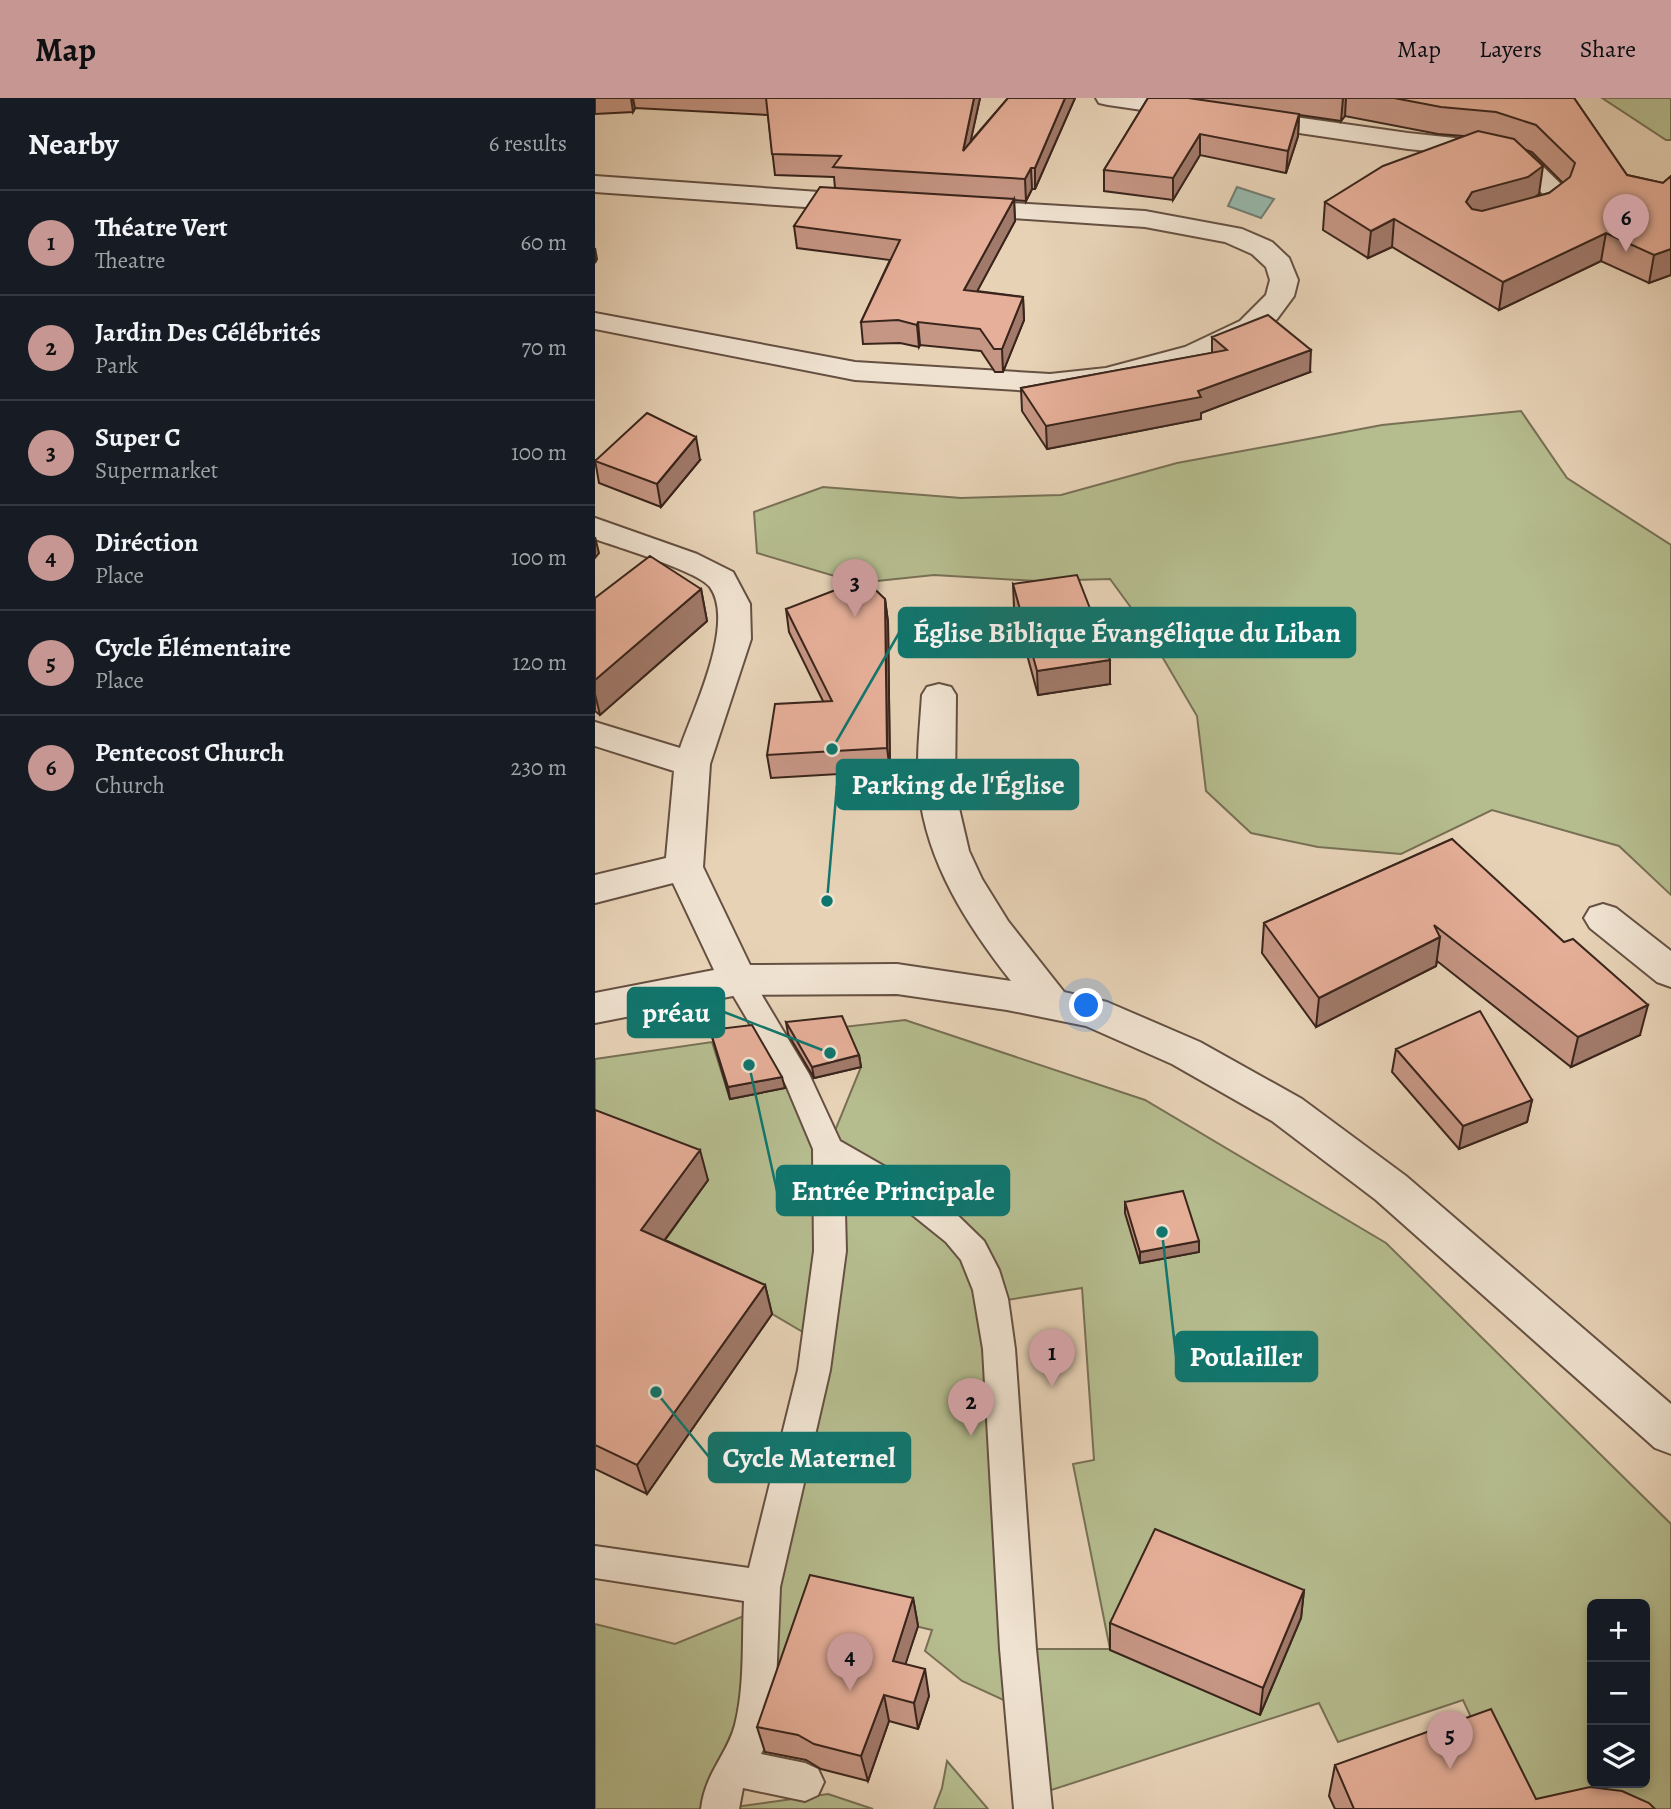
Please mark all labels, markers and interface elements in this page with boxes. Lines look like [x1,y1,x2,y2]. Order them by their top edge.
text: Map [35,27,96,72]
text: Map [1397,33,1441,65]
text: Layers [1479,33,1542,65]
text: Share [1580,33,1636,65]
text: Nearby [28,124,119,164]
text: 6 results [489,128,567,159]
pin: 6 [1603,194,1649,252]
text: Théatre Vert [95,210,228,245]
text: 1 [47,227,55,258]
text: 60 m [520,227,567,258]
text: Theatre [95,245,165,276]
text: Jardin Des Célébrités [95,315,321,350]
text: 2 [45,332,57,363]
text: 70 m [521,332,567,363]
text: Park [95,350,138,381]
text: Super C [95,420,180,455]
text: 3 [46,437,56,468]
text: 100 m [511,437,567,468]
text: Supermarket [95,455,218,486]
text: Diréction [95,525,198,560]
text: 4 [46,542,56,573]
text: 100 m [511,542,567,573]
pin: 3 [832,559,878,617]
text: Place [95,560,144,591]
callout: Église Biblique Évangélique du Liban [899,608,1355,657]
text: Église Biblique Évangélique du Liban [913,614,1341,652]
text: Cycle Élémentaire [95,630,291,665]
text: 5 [46,647,56,678]
text: 120 m [512,647,567,678]
text: Place [95,665,144,696]
text: Pentecost Church [95,735,284,770]
text: 6 [46,752,56,783]
text: 230 m [511,752,567,783]
callout: Parking de l'Église [837,760,1078,809]
text: Parking de l'Église [851,766,1065,804]
text: Church [95,770,165,801]
callout: préau [628,988,724,1037]
your location [1069,988,1103,1022]
text: préau [642,994,711,1032]
callout: Entrée Principale [777,1166,1009,1215]
text: Entrée Principale [791,1172,995,1210]
pin: 1 [1029,1329,1075,1387]
callout: Poulailler [1176,1332,1317,1381]
text: Poulailler [1189,1338,1303,1376]
pin: 2 [948,1378,994,1436]
callout: Cycle Maternel [709,1433,910,1482]
text: Cycle Maternel [722,1439,896,1477]
map controls [1587,1599,1650,1788]
button: + [1587,1599,1650,1662]
pin: 4 [827,1633,873,1691]
button: − [1587,1662,1650,1725]
pin: 5 [1427,1711,1473,1769]
button: layers [1587,1725,1650,1788]

